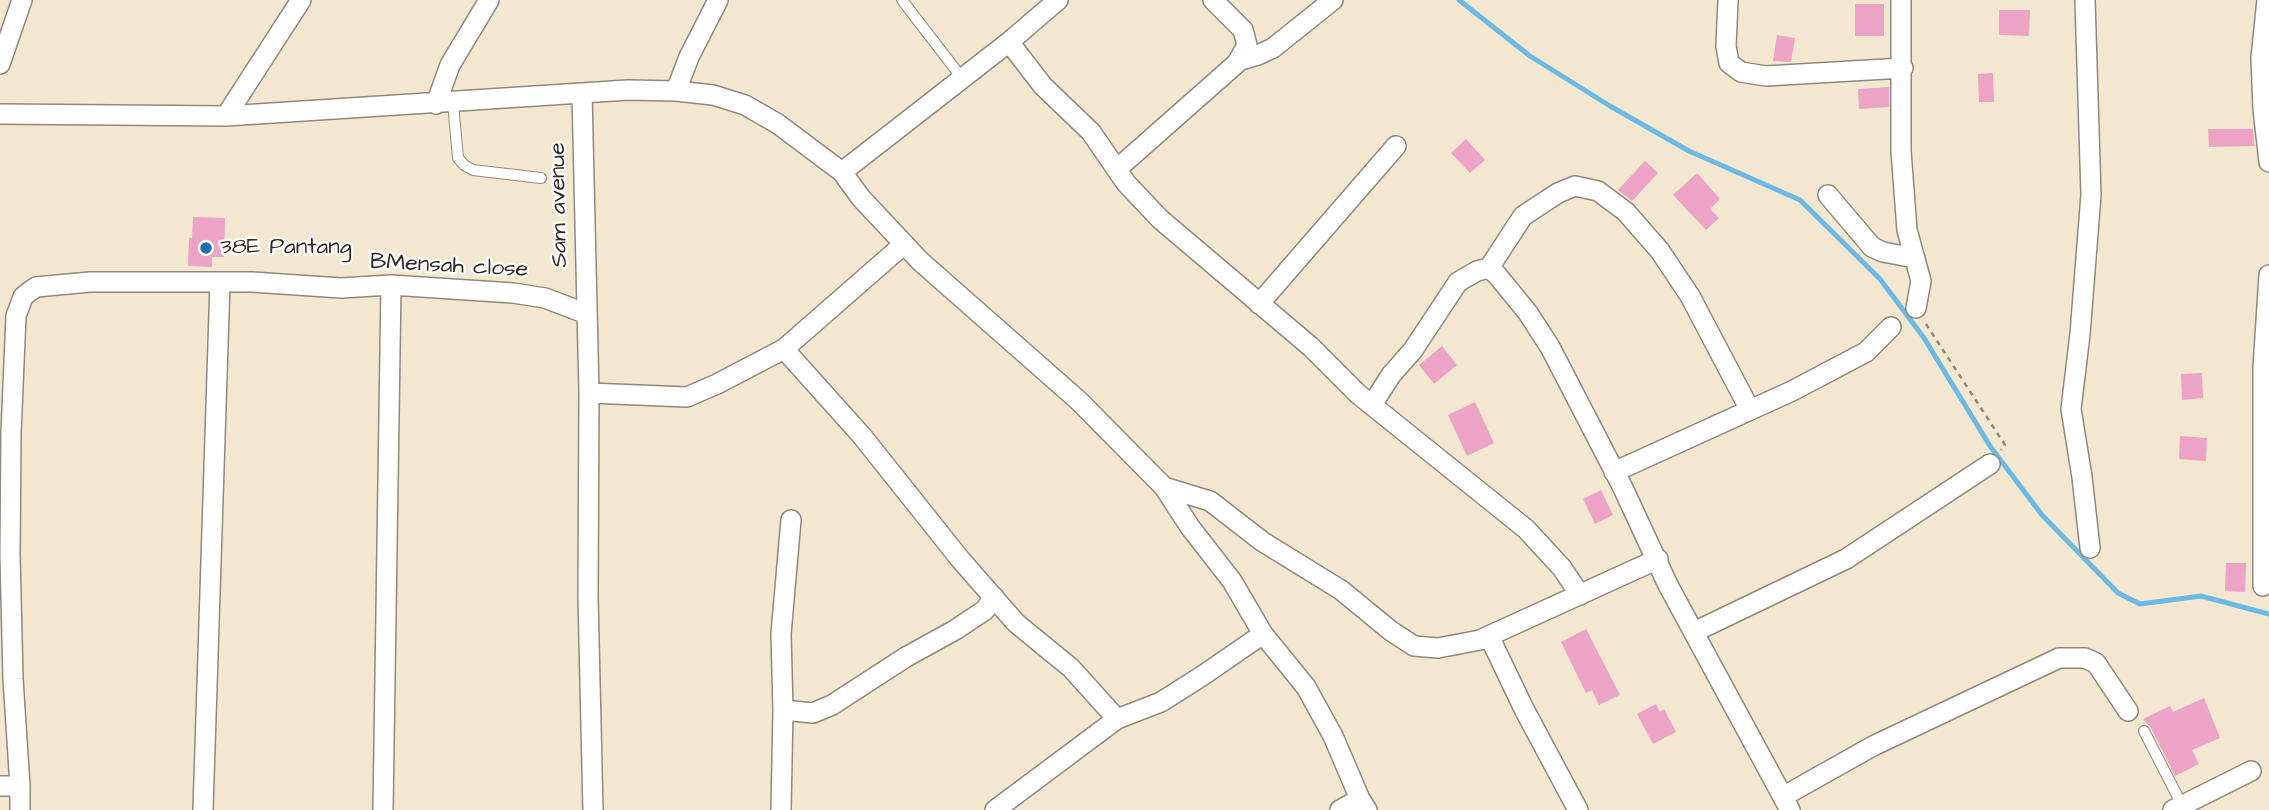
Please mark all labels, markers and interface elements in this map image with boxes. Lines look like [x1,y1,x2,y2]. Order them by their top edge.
street label: Sam avenue [545,142,575,268]
place label: 38E Pantang [220,234,352,262]
marker: 38E Pantang [198,240,214,256]
street label: BMensah close [369,249,529,285]

